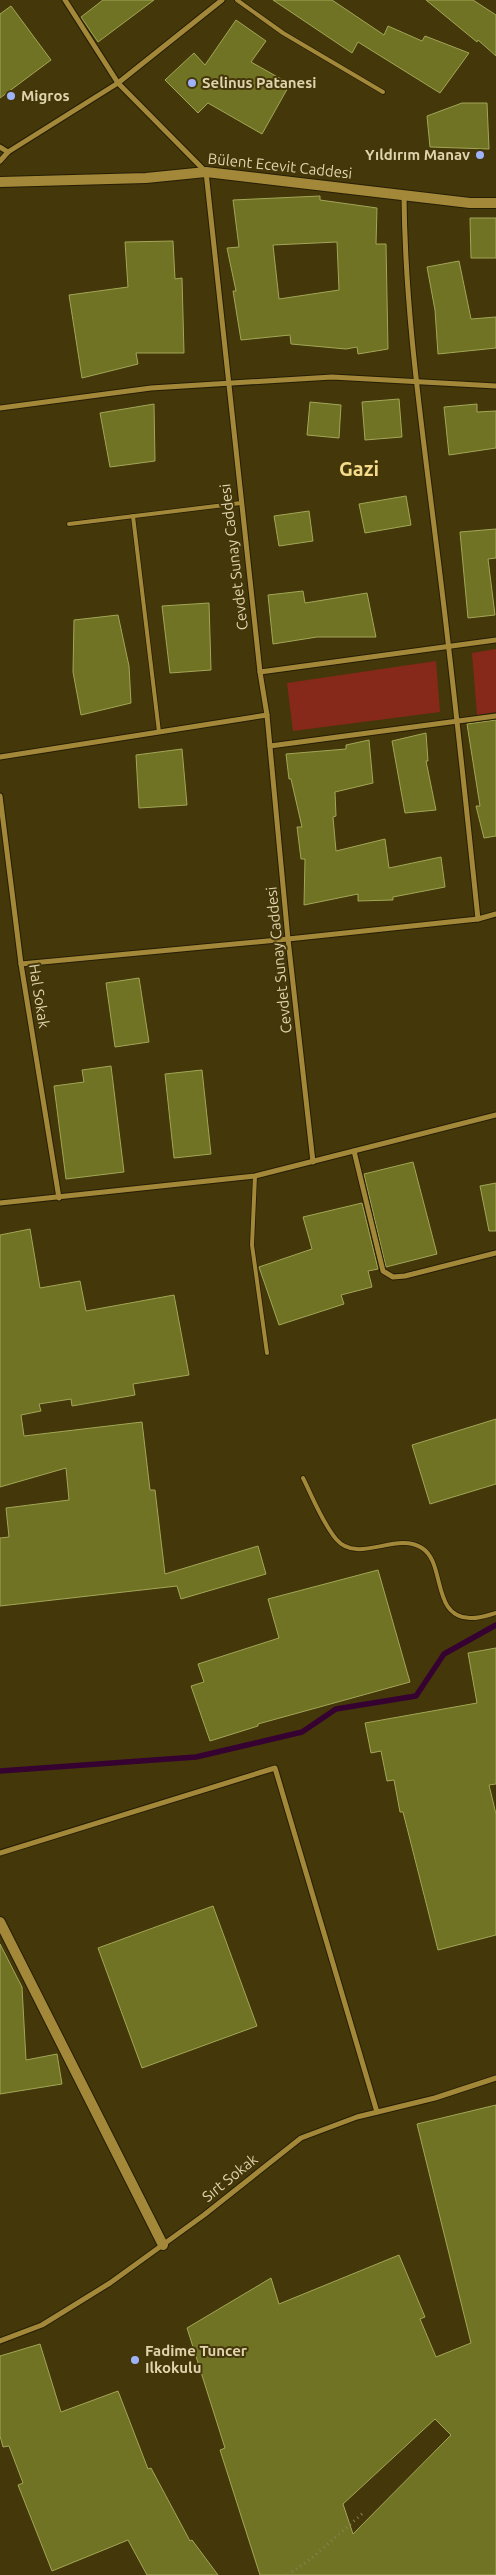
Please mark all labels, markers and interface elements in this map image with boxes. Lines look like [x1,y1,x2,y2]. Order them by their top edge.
place label: Selinus Patanesi [202,74,317,91]
marker: Selinus Patanesi [186,77,198,89]
place label: Migros [21,87,70,104]
marker: Migros [5,90,17,102]
place label: Yıldırım Manav [365,146,470,163]
street label: Bülent Ecevit Caddesi [207,149,353,182]
marker: Yıldırım Manav [474,149,486,161]
district label: Gazi [339,457,379,480]
street label: Cevdet Sunay Caddesi [216,483,251,631]
street label: Cevdet Sunay Caddesi [262,886,295,1034]
street label: Hal Sokak [26,962,53,1030]
street label: Sırt Sokak [199,2150,261,2205]
place label: Fadime Tuncer Ilkokulu [145,2342,248,2376]
marker: Fadime Tuncer Ilkokulu [129,2354,141,2366]

